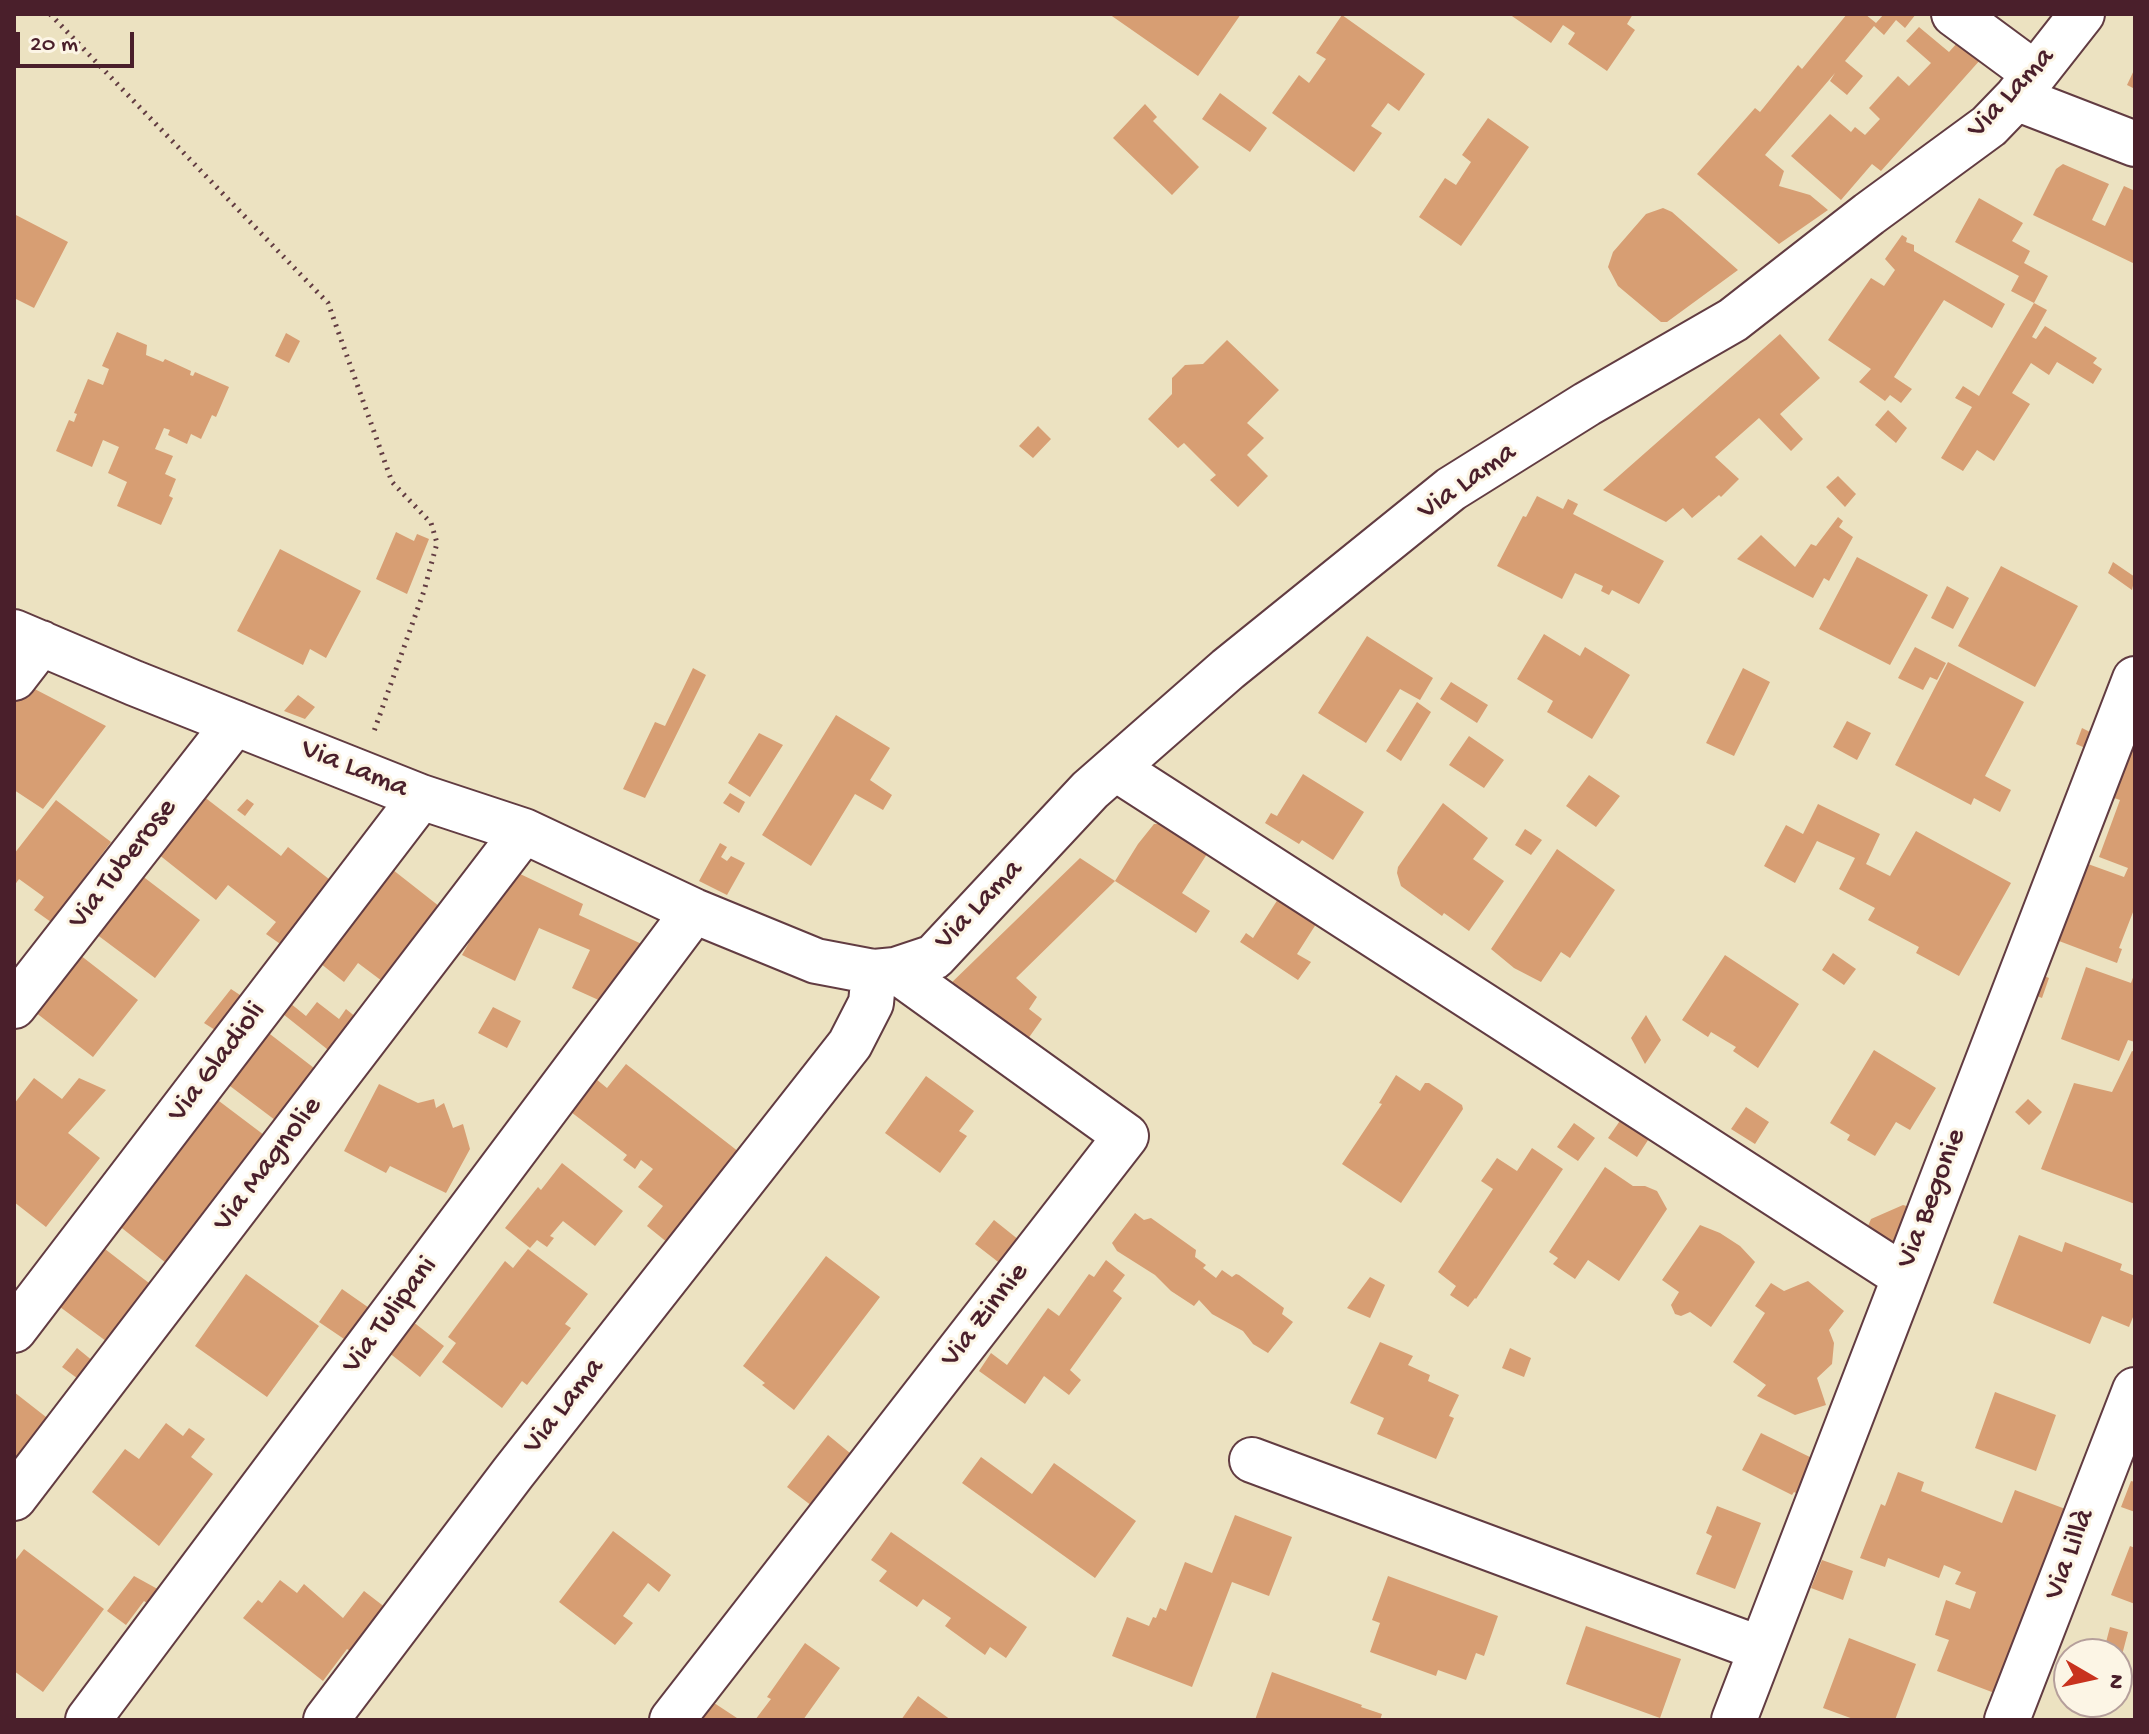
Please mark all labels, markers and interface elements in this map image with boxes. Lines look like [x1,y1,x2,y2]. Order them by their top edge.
scale bar [20,16,138,66]
text: 20 m [30,31,78,60]
street label: Via Lama [1960,41,2064,147]
street label: Via Lama [1412,436,1524,530]
street label: Via Lama [295,732,413,808]
street label: Via Tuberose [62,792,186,938]
street label: Via Lama [928,853,1032,959]
street label: Via Gladioli [161,996,275,1130]
street label: Via Magnolie [207,1090,331,1240]
street label: Via Begonie [1890,1124,1976,1274]
street label: Via Tulipani [335,1250,447,1382]
street label: Via Zinnie [934,1256,1038,1376]
street label: Via Lama [516,1352,614,1462]
street label: Via Lillà [2037,1505,2105,1605]
north arrow [2053,1638,2133,1718]
text: N [2101,1672,2129,1691]

